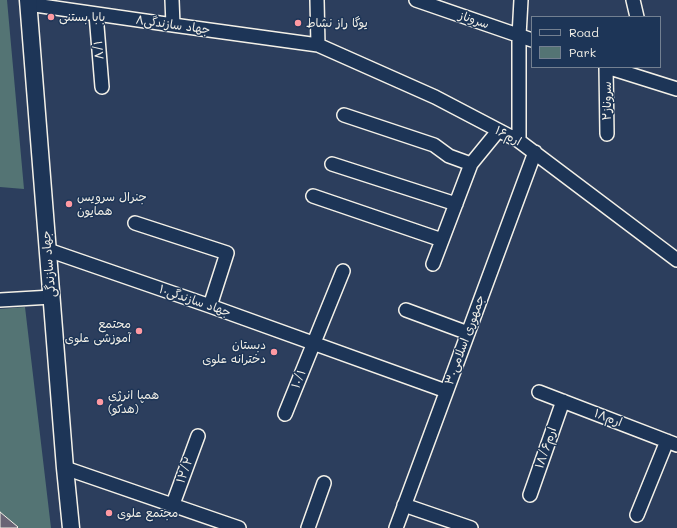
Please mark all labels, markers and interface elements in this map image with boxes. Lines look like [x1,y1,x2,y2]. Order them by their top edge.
street label: سروناز [457,8,491,32]
place label: بابا بستنی [59,10,105,24]
marker: بابا بستنی [46,12,56,22]
street label: جهاد سازندگی۸ [135,13,211,37]
place label: یوگا راز نشاط [306,16,368,30]
legend [531,16,661,68]
marker: یوگا راز نشاط [293,18,303,28]
text: Road [569,24,599,40]
street label: ۸/۱ [91,40,107,60]
text: Park [569,44,596,60]
street label: سروناز۲ [600,81,614,121]
street label: ارم۱۶ [492,123,524,149]
place label: جنرال سرویس همایون [77,190,147,218]
marker: جنرال سرویس همایون [64,199,74,209]
street label: جهاد سازندگی [39,230,59,298]
street label: جهاد سازندگی۱۰ [157,282,233,320]
street label: جمهوری اسلامی۳۰ [442,293,488,387]
place label: محتمع آموزشی علوی [65,317,131,345]
marker: محتمع آموزشی علوی [134,326,144,336]
place label: دبستان دخترانه علوی [202,338,266,366]
marker: دبستان دخترانه علوی [269,347,279,357]
street label: ۱۰/۱ [289,368,309,390]
place label: همپا انرژی (هدکو) [108,388,159,416]
marker: همپا انرژی (هدکو) [95,397,105,407]
street label: ارم۱۸ [592,406,624,430]
street label: ۱۸/۶ارم [532,426,560,470]
street label: ۱۲/۲ [174,455,196,485]
place label: مجتمع علوی [117,506,178,520]
marker: مجتمع علوی [104,508,114,518]

